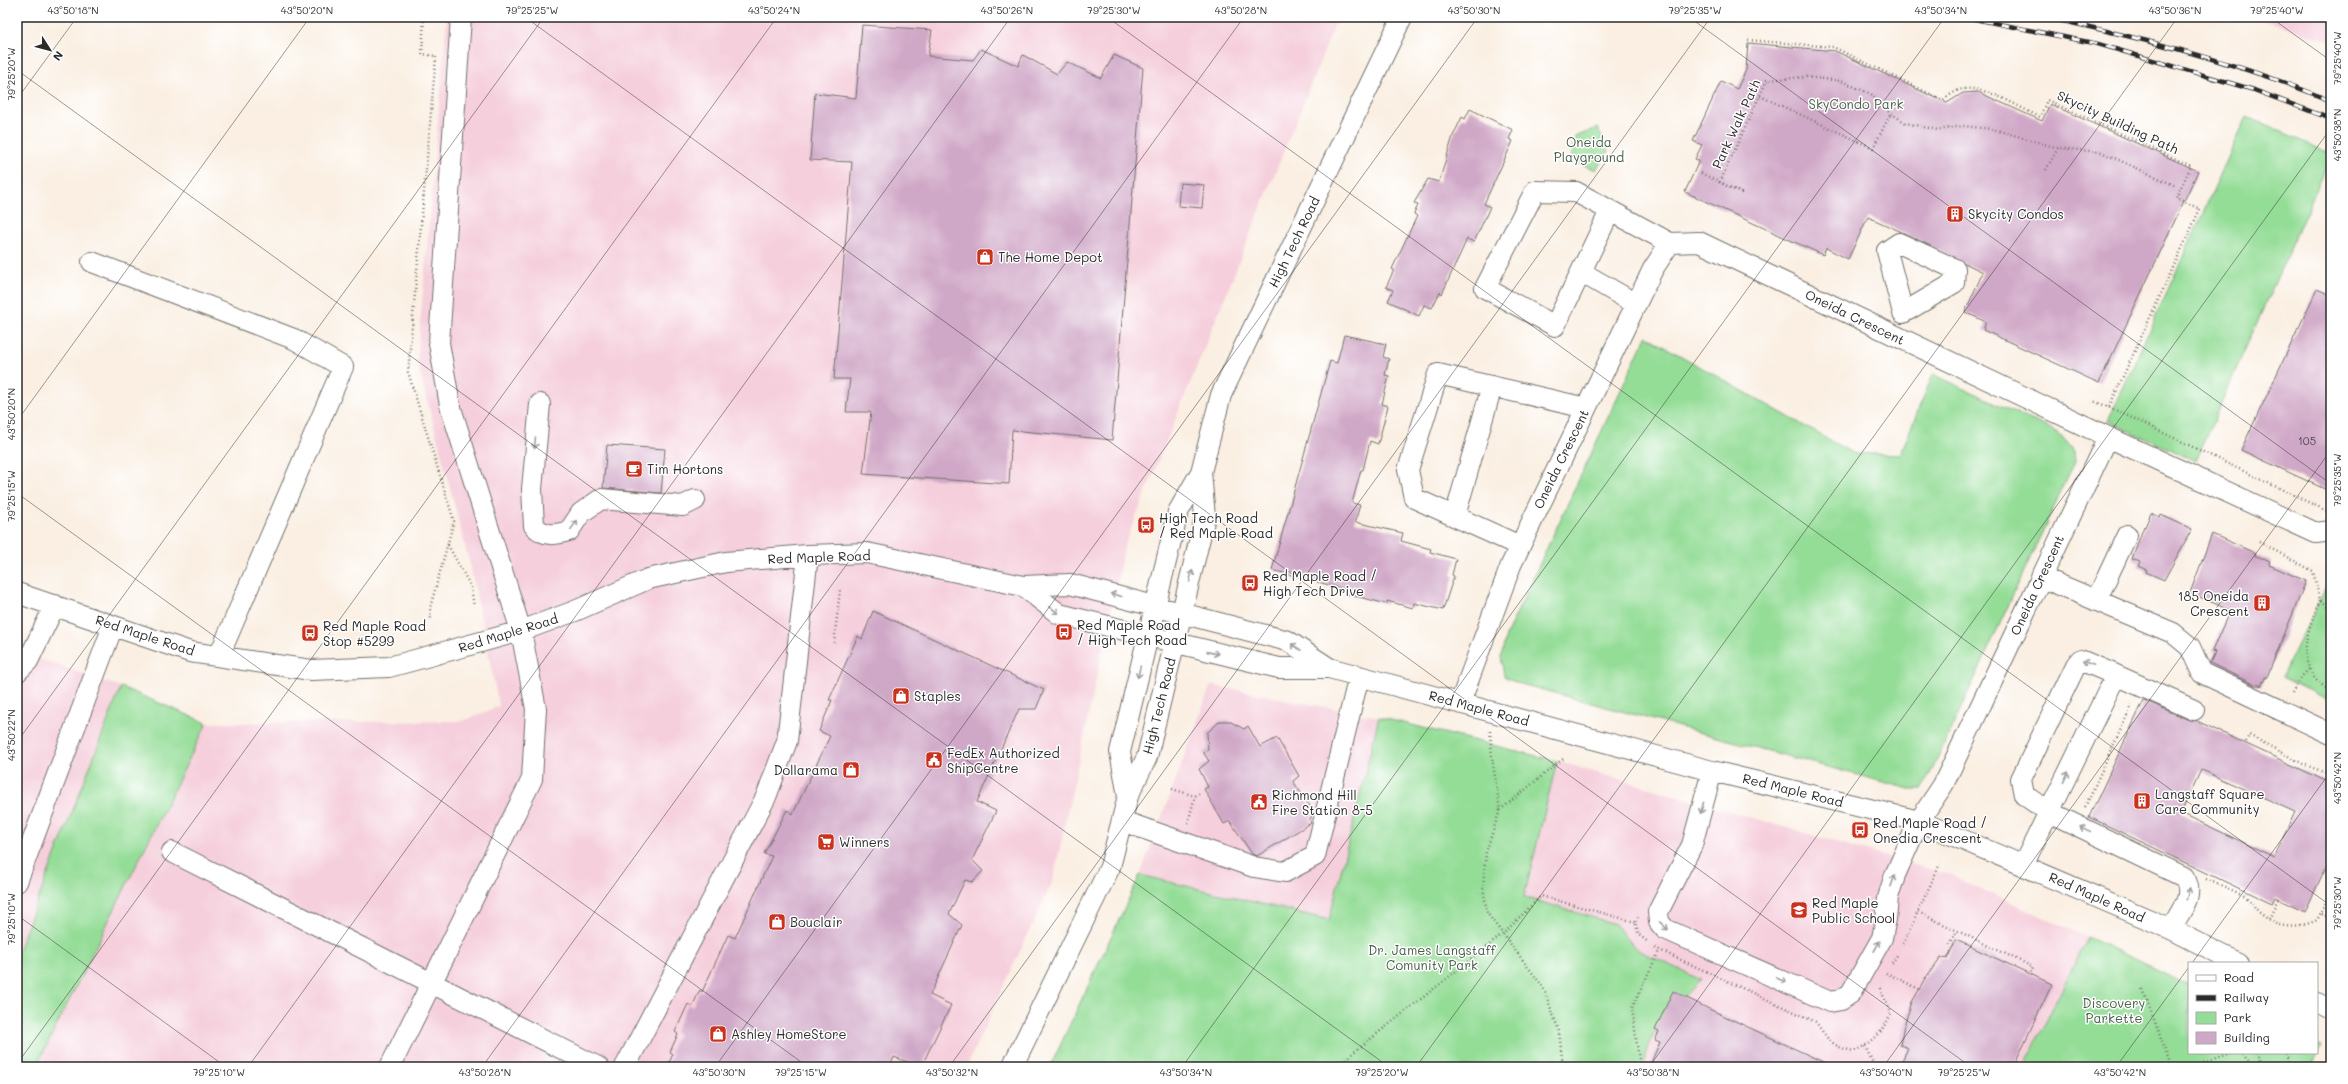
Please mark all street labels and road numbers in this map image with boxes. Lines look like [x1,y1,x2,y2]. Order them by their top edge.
street label: Park Walk Path [1707,76,1764,171]
street label: Skycity Building Path [2055,86,2182,157]
street label: High Tech Road [1264,194,1323,290]
street label: Oneida Crescent [1803,285,1908,348]
street label: Oneida Crescent [1529,406,1592,511]
street label: Oneida Crescent [2006,532,2067,638]
street label: Red Maple Road [767,546,871,567]
street label: Red Maple Road [456,609,560,656]
street label: Red Maple Road [93,611,197,659]
street label: High Tech Road [1138,656,1179,756]
street label: Red Maple Road [1427,686,1531,729]
street label: Red Maple Road [1741,769,1845,810]
street label: Red Maple Road [2047,868,2148,925]

